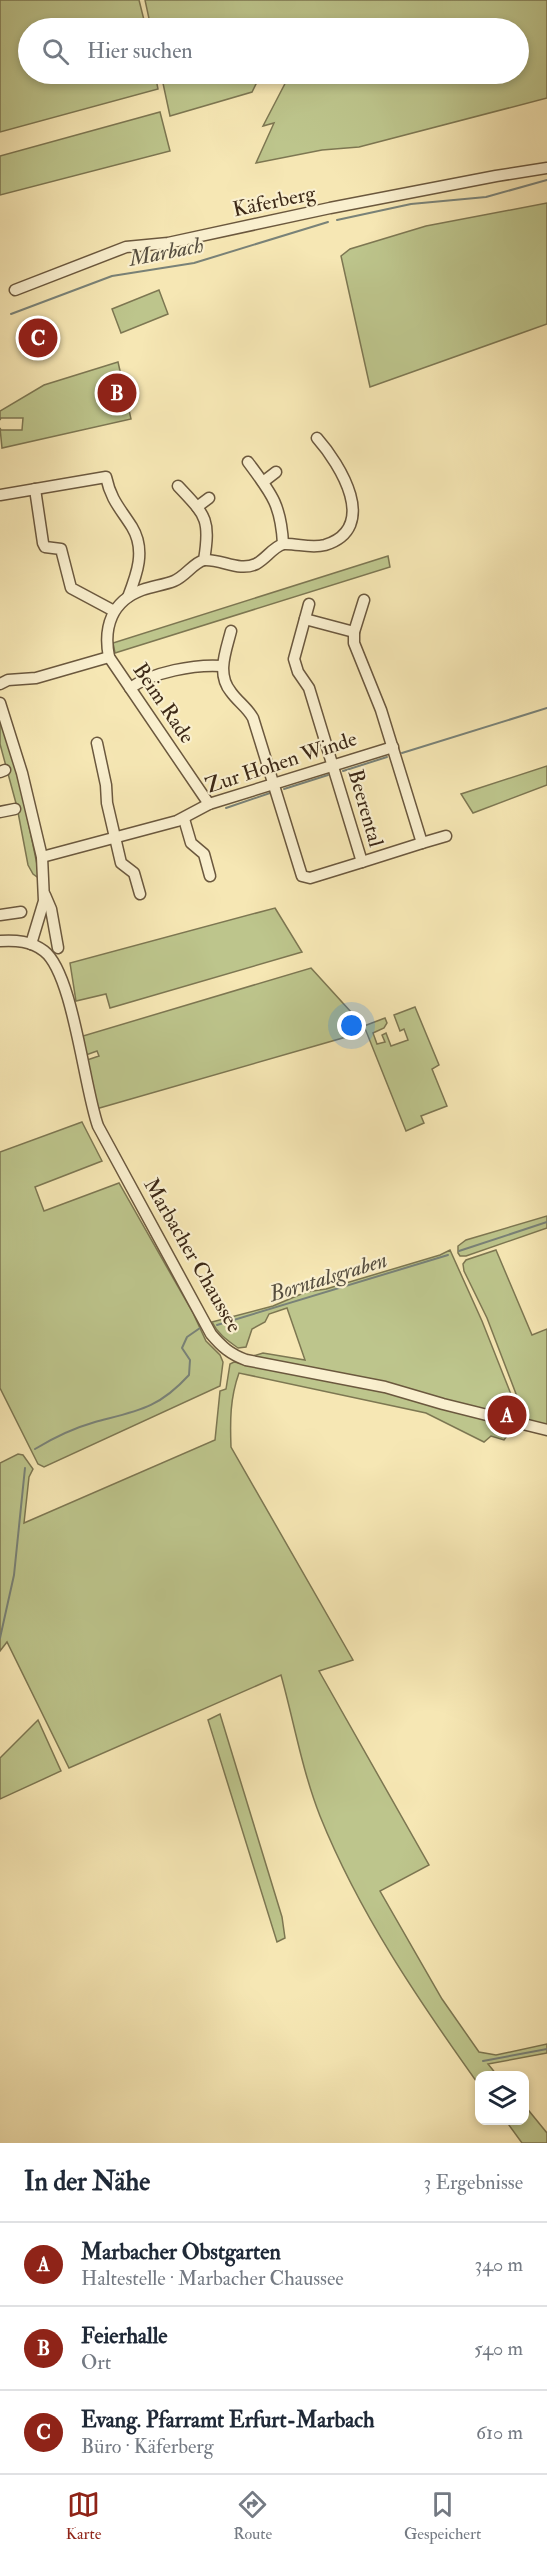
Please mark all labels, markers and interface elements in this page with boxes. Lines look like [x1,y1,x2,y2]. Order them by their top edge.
search box [18,18,529,84]
icon: search [39,35,72,68]
text: Hier suchen [87,37,193,65]
street label: Käferberg [230,179,319,223]
water label: Marbach [125,231,206,273]
pin: C [18,316,57,360]
pin: B [98,370,136,416]
street label: Beim Rade [127,658,201,749]
street label: Zur Hohen Winde [202,725,361,800]
street label: Beerental [342,766,390,851]
your location [337,1011,366,1040]
street label: Marbacher Chaussee [137,1173,248,1338]
water label: Borntalsgraben [265,1246,391,1308]
pin: A [488,1392,526,1438]
map controls [475,2071,529,2125]
button: layers [475,2071,529,2125]
text: In der Nähe [24,2166,150,2198]
text: 3 Ergebnisse [424,2170,523,2195]
text: Marbacher Obstgarten [81,2238,281,2266]
text: A [37,2252,50,2277]
text: 340 m [475,2252,523,2277]
text: Haltestelle · Marbacher Chaussee [81,2266,344,2291]
text: Feierhalle [81,2322,168,2350]
text: B [37,2336,50,2361]
text: 540 m [474,2336,523,2361]
text: Ort [81,2350,111,2375]
text: Evang. Pfarramt Erfurt-Marbach [81,2406,375,2434]
text: C [36,2420,51,2445]
text: 610 m [476,2420,523,2445]
text: Büro · Käferberg [81,2434,214,2459]
tab: Karte [66,2488,101,2544]
tab: Route [233,2488,272,2544]
tab: Gespeichert [404,2488,481,2544]

